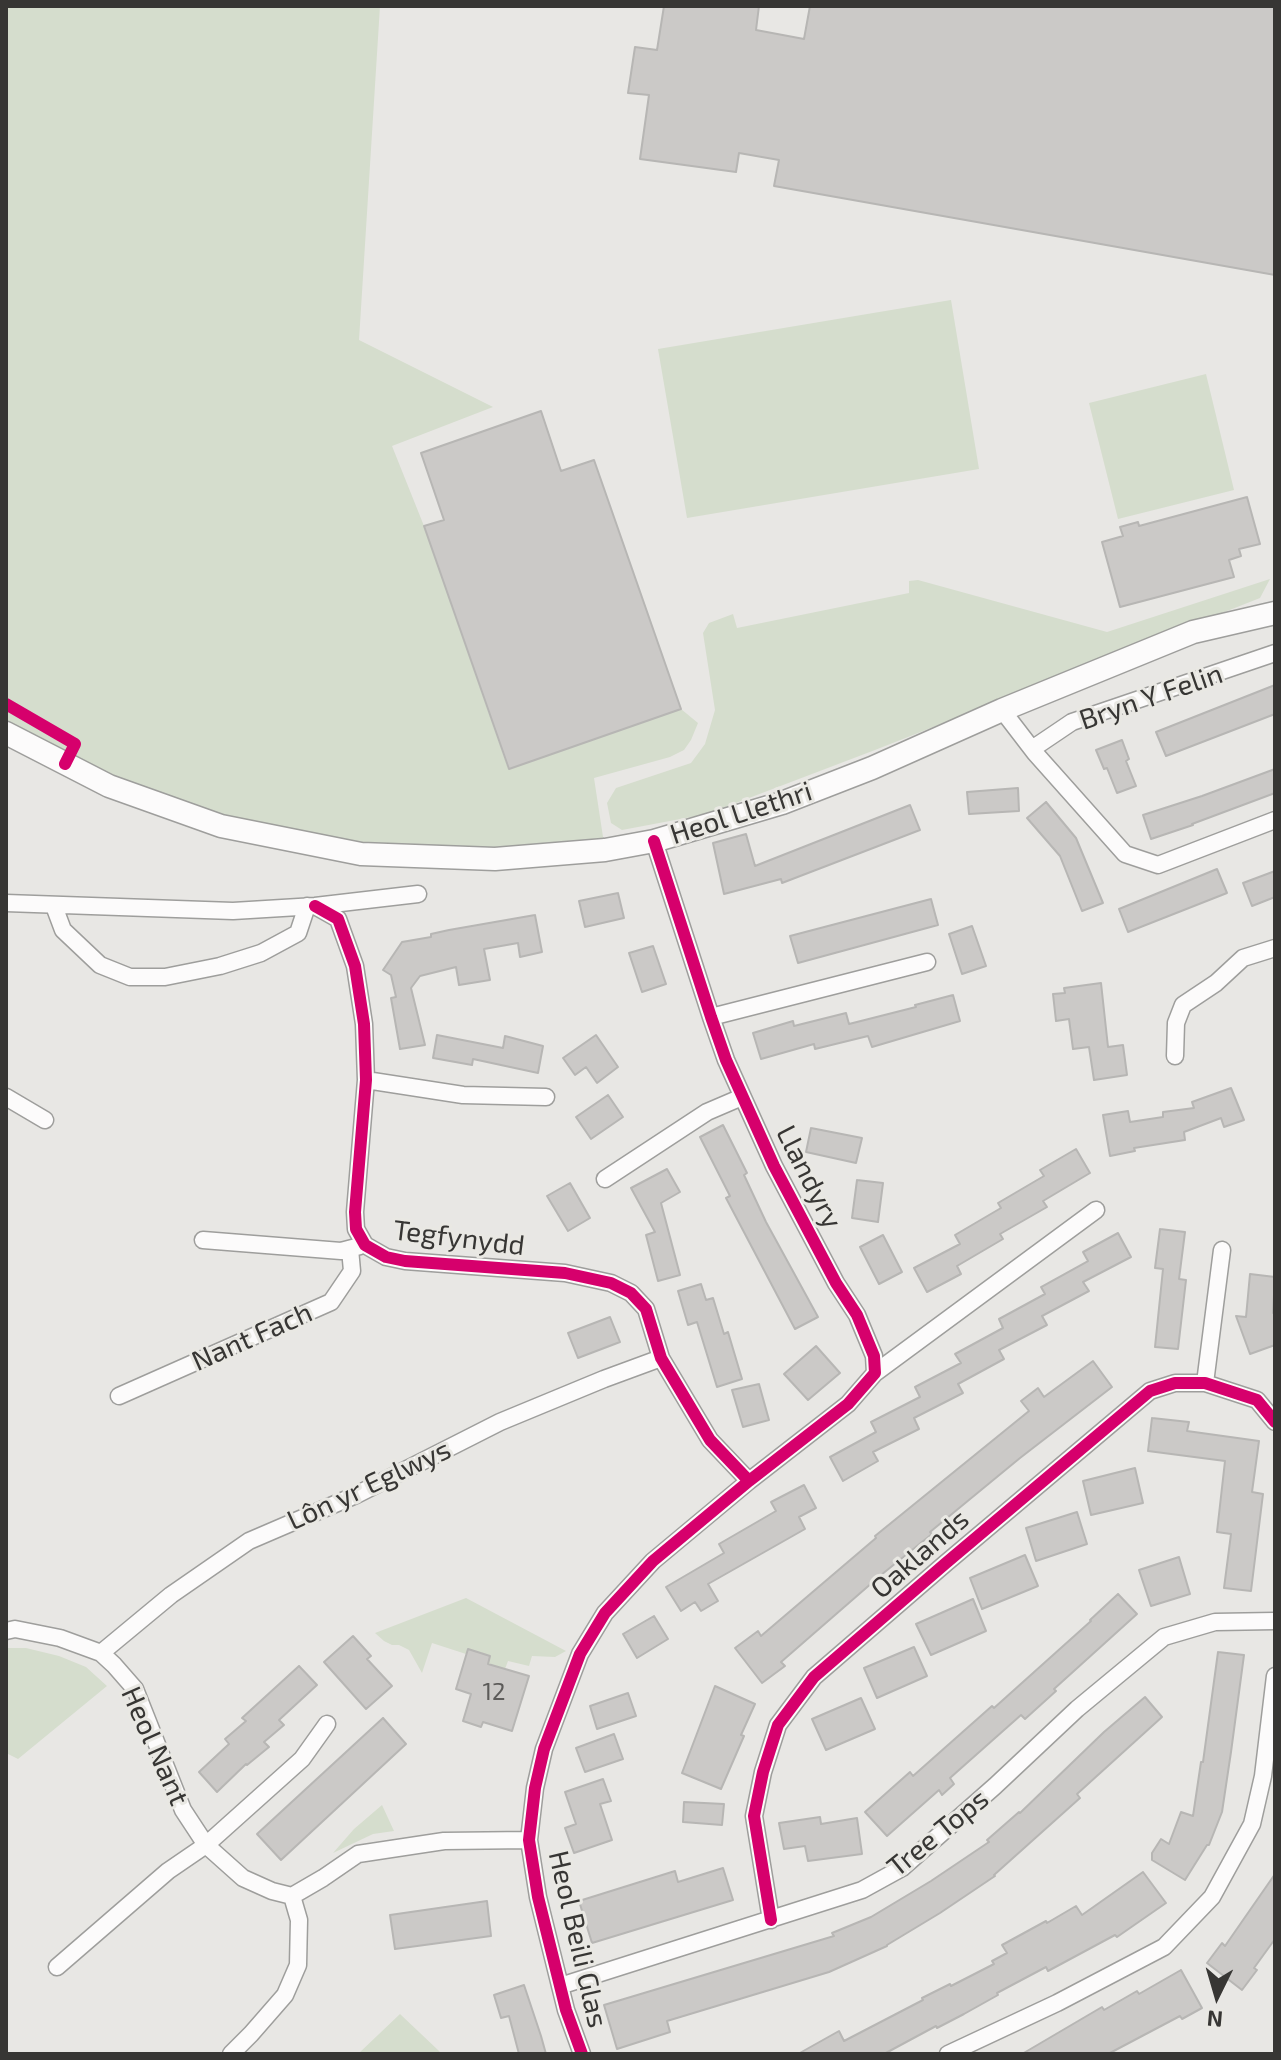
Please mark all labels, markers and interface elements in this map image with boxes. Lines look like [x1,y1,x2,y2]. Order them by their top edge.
street label: Bryn Y Felin [1075,657,1227,737]
street label: Heol Llethri [666,774,816,852]
street label: Llandyry [769,1120,849,1234]
street label: Tegfynydd [391,1213,527,1263]
street label: Nant Fach [187,1296,317,1378]
street label: Lôn yr Eglwys [282,1433,456,1537]
street label: Oaklands [864,1502,976,1606]
house number: 12 [482,1678,506,1706]
street label: Heol Nant [114,1681,196,1811]
street label: Tree Tops [881,1782,995,1884]
street label: Heol Beili Glas [541,1847,615,2031]
north arrow [1177,1956,1257,2036]
text: N [1206,2006,1224,2034]

